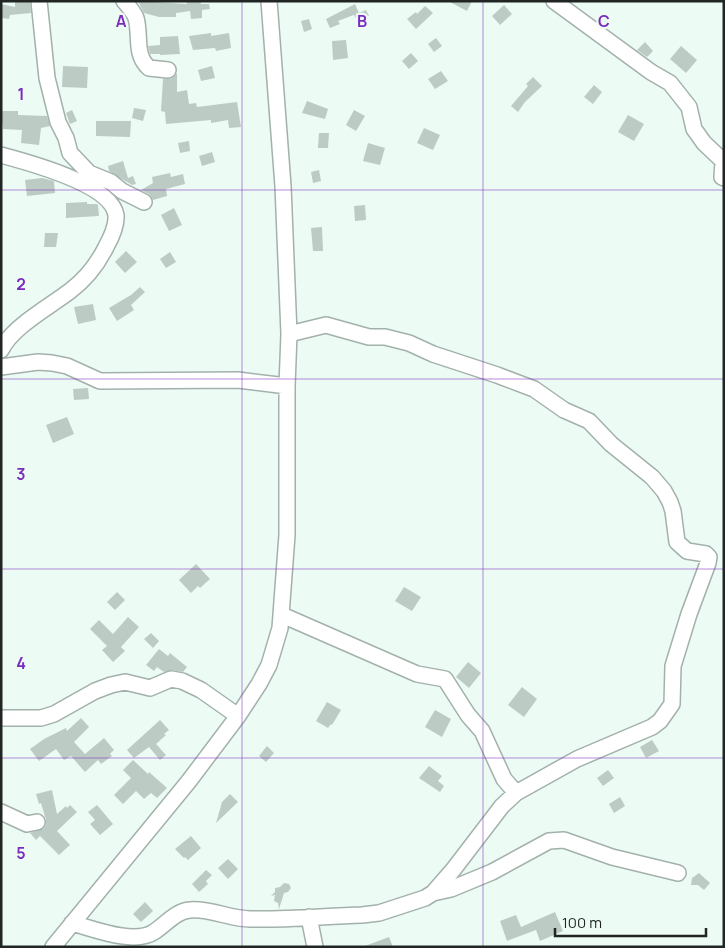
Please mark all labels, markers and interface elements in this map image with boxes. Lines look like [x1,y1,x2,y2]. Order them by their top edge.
text: A [116,10,127,32]
text: B [357,10,367,32]
text: C [598,10,610,32]
text: 1 [17,83,25,105]
text: 2 [16,273,26,295]
text: 3 [16,463,26,485]
text: 4 [16,652,26,674]
text: 5 [16,842,26,864]
scale bar [555,906,706,938]
text: 100 m [562,912,602,933]

